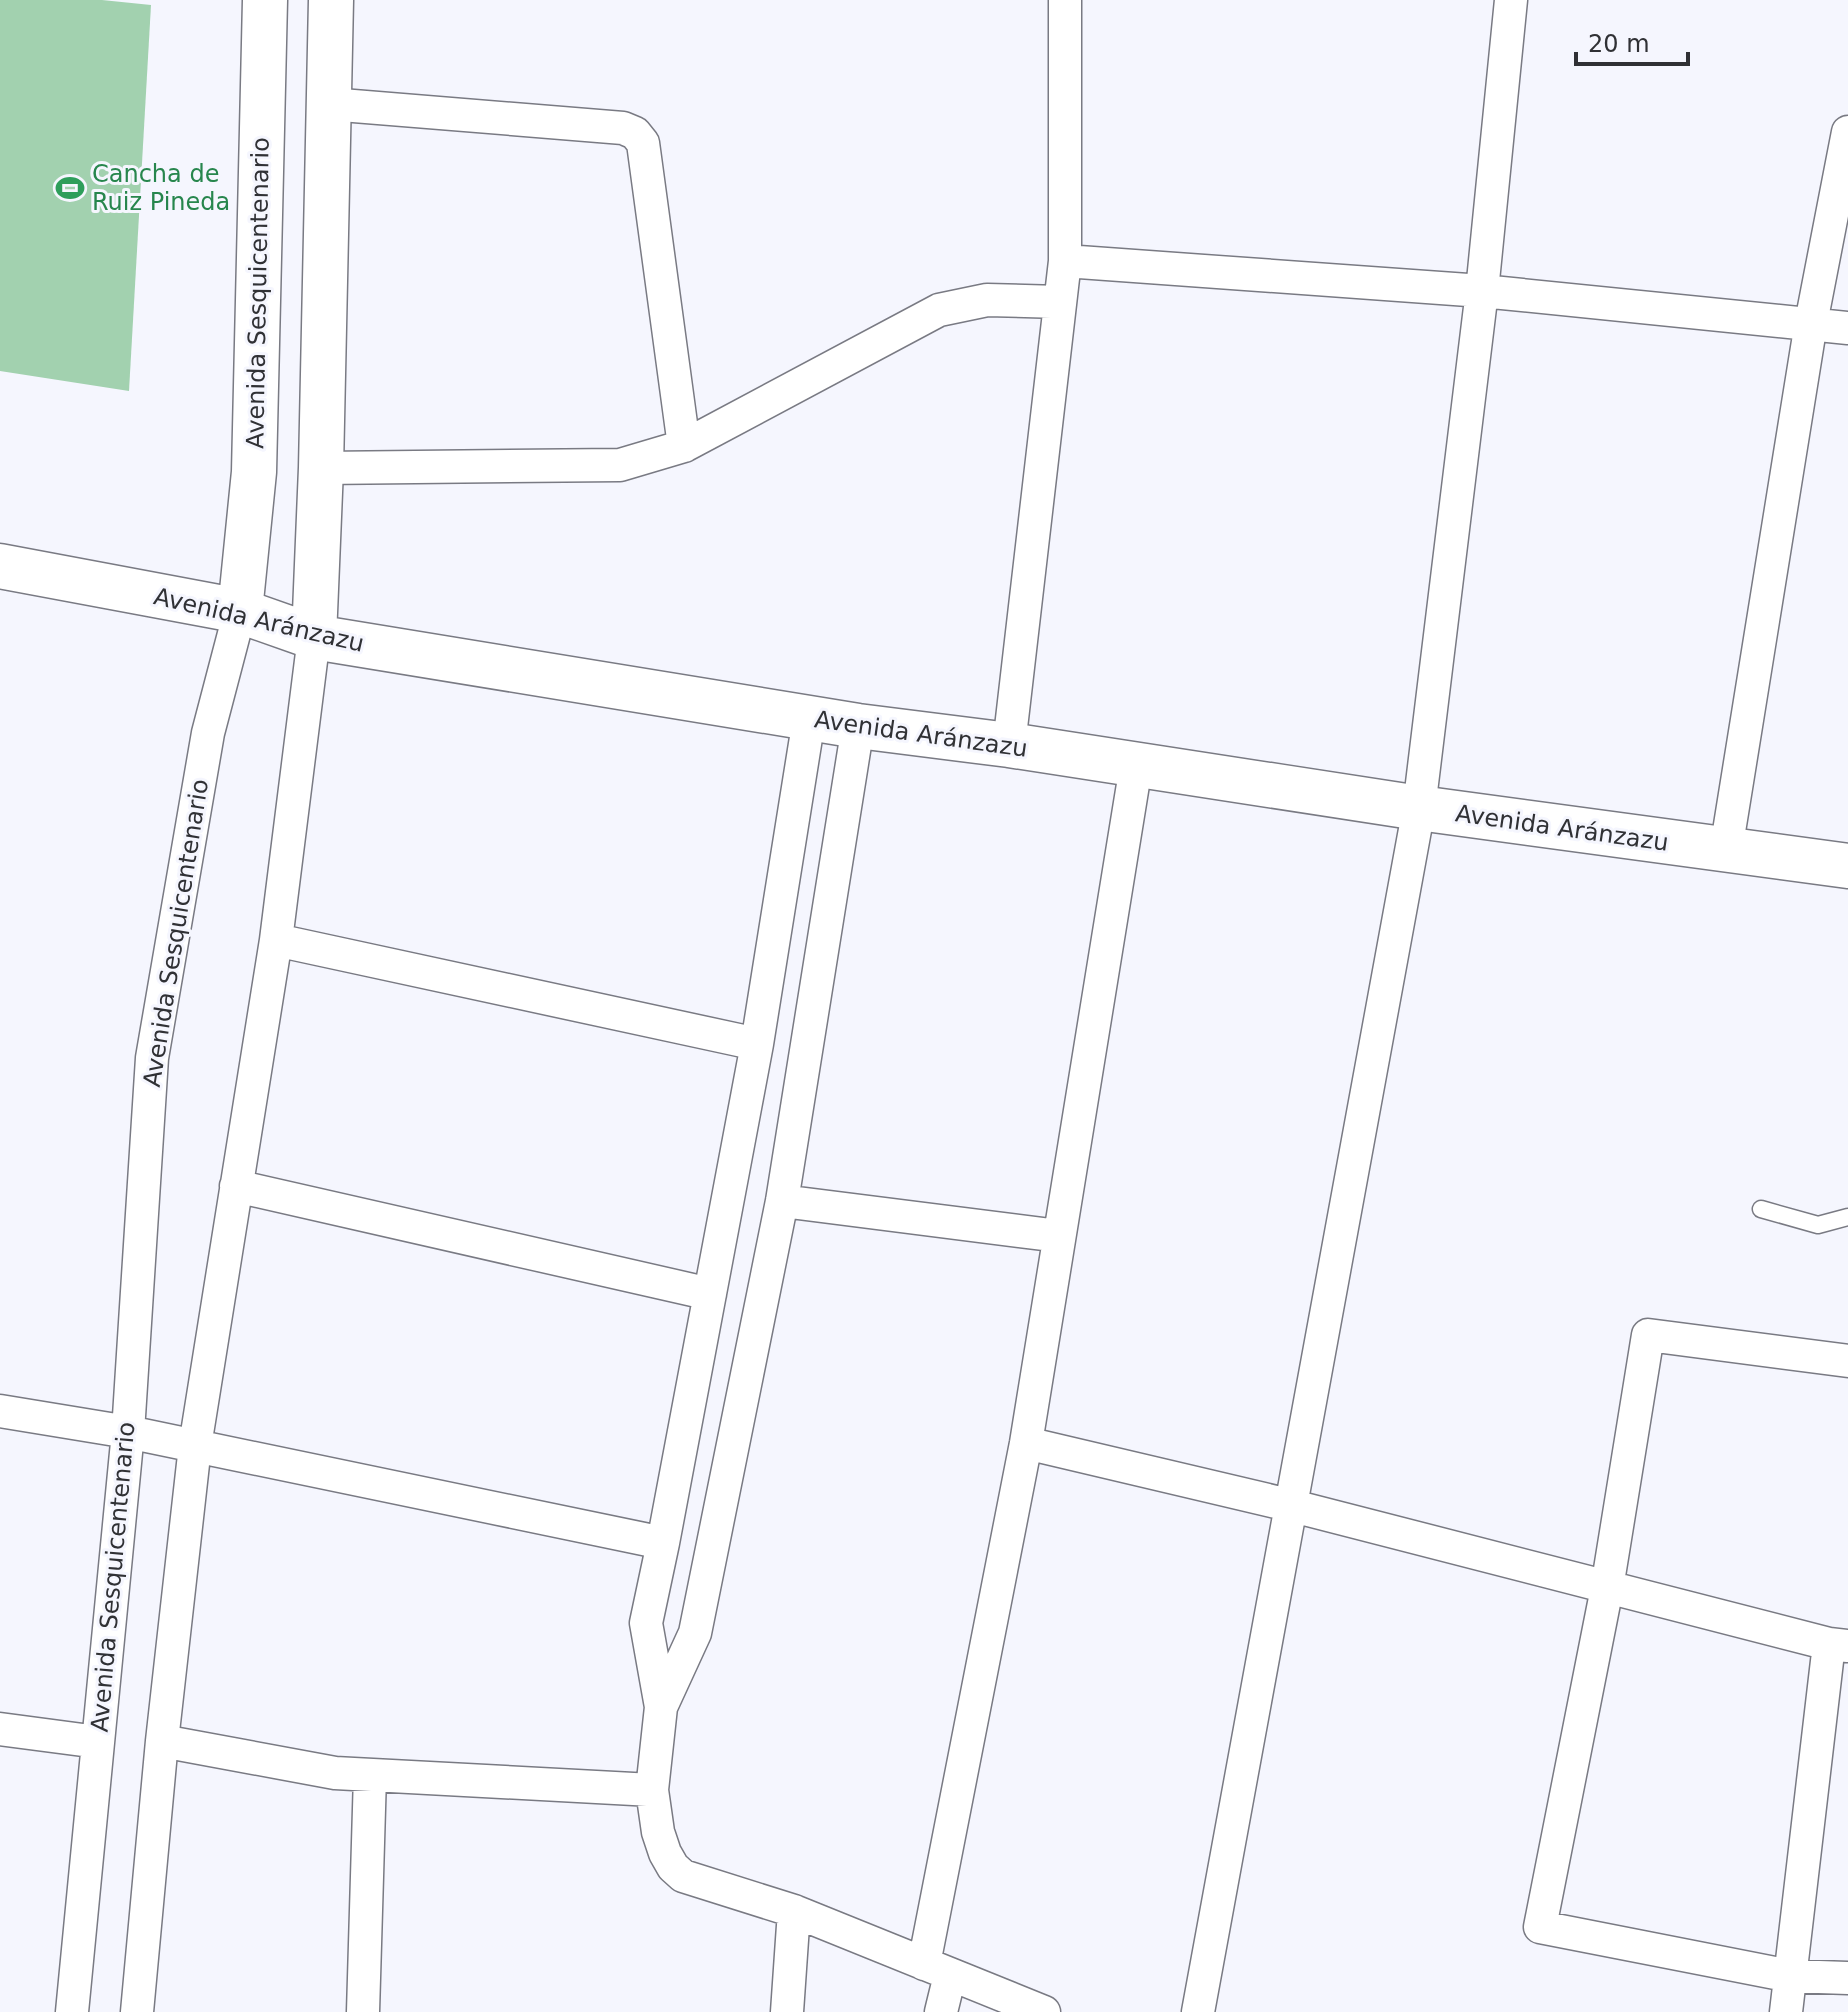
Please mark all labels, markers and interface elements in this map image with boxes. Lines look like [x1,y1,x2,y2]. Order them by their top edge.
scale bar [1576,16,1688,66]
text: 20 m [1588,30,1650,58]
street label: Avenida Sesquicentenario [241,137,275,449]
place label: Cancha de Ruiz Pineda [92,160,230,216]
sports icon: Cancha de Ruiz Pineda [55,173,85,203]
street label: Avenida Aránzazu [151,582,367,658]
street label: Avenida Aránzazu [813,705,1029,763]
street label: Avenida Sesquicentenario [138,777,214,1089]
street label: Avenida Aránzazu [1454,799,1670,857]
street label: Avenida Sesquicentenario [85,1421,141,1733]

